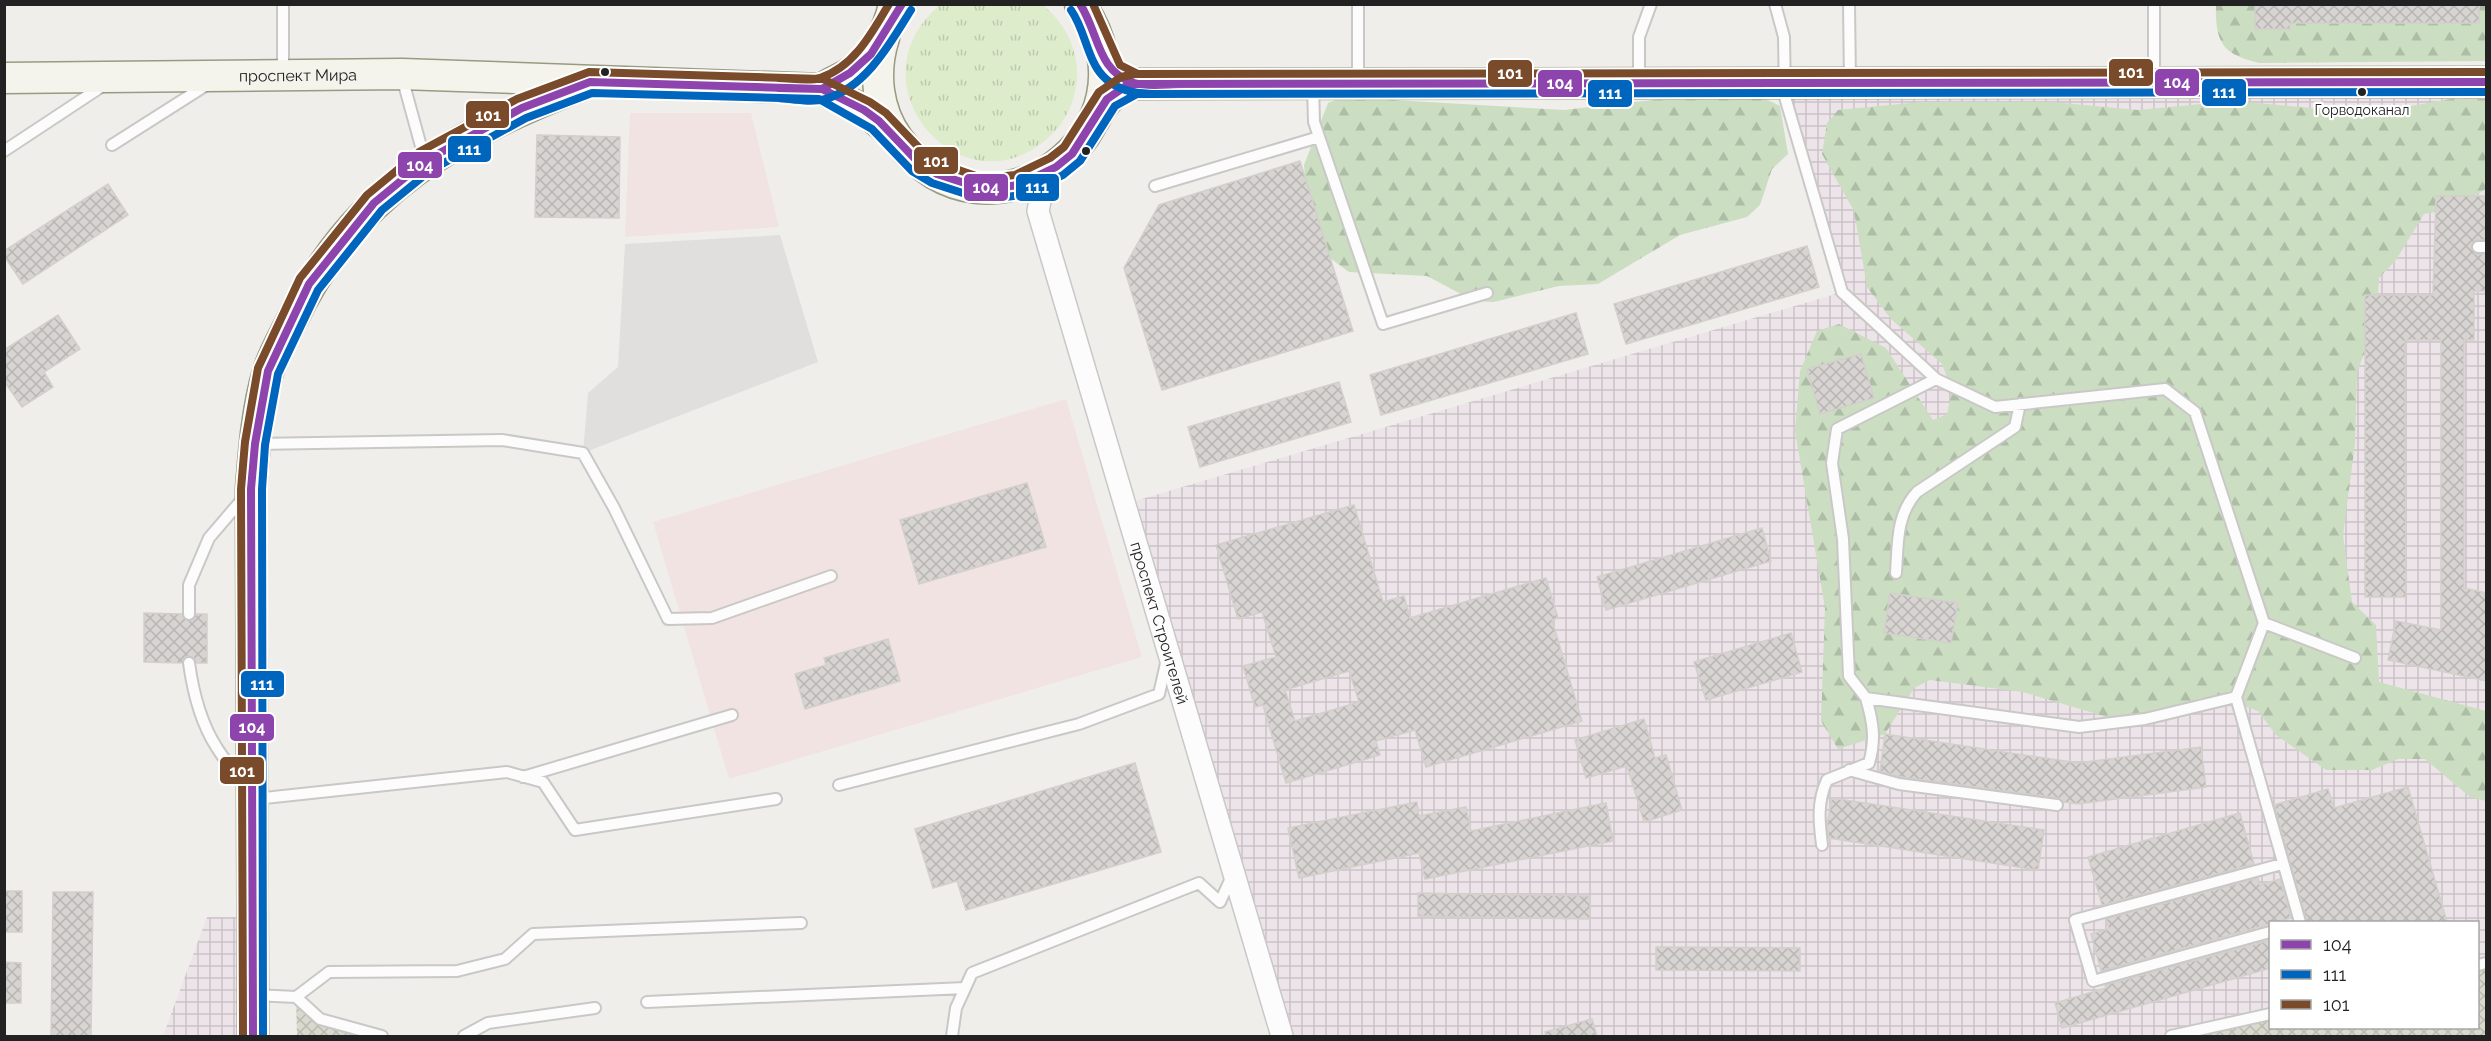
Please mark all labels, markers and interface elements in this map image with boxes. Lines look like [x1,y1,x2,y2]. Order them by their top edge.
line badge: 101 [2108,58,2154,87]
line badge: 101 [1487,59,1533,88]
text: 101 [2118,63,2144,82]
text: 101 [1497,64,1523,83]
street label: проспект Мира [239,65,357,86]
unlabelled marker [599,66,611,78]
line badge: 104 [2154,68,2200,97]
line badge: 104 [1537,69,1583,98]
text: 104 [2164,73,2190,92]
text: 104 [1547,74,1573,93]
line badge: 111 [2201,78,2247,107]
line badge: 111 [1587,79,1633,108]
text: 111 [2212,83,2236,102]
text: 111 [1598,84,1622,103]
marker: Горводоканал [2356,86,2368,98]
line badge: 101 [465,100,510,129]
place label: Горводоканал [2314,102,2410,118]
text: 101 [475,106,501,125]
line badge: 111 [447,135,492,163]
text: 111 [457,140,481,159]
unlabelled marker [1080,145,1092,157]
line badge: 101 [913,146,959,175]
line badge: 104 [397,151,443,179]
text: 101 [923,152,949,171]
text: 104 [407,156,433,175]
line badge: 104 [963,173,1009,202]
line badge: 111 [1015,173,1060,202]
text: 104 [973,178,999,197]
text: 111 [1025,178,1049,197]
street label: проспект Строителей [1126,540,1192,706]
line badge: 111 [240,670,285,698]
text: 111 [250,675,274,694]
line badge: 104 [229,713,275,742]
text: 104 [239,718,265,737]
line badge: 101 [219,756,265,785]
text: 101 [229,762,255,781]
legend [2269,921,2479,1029]
text: 104 [2323,934,2352,955]
text: 111 [2323,964,2346,985]
text: 101 [2323,994,2350,1015]

